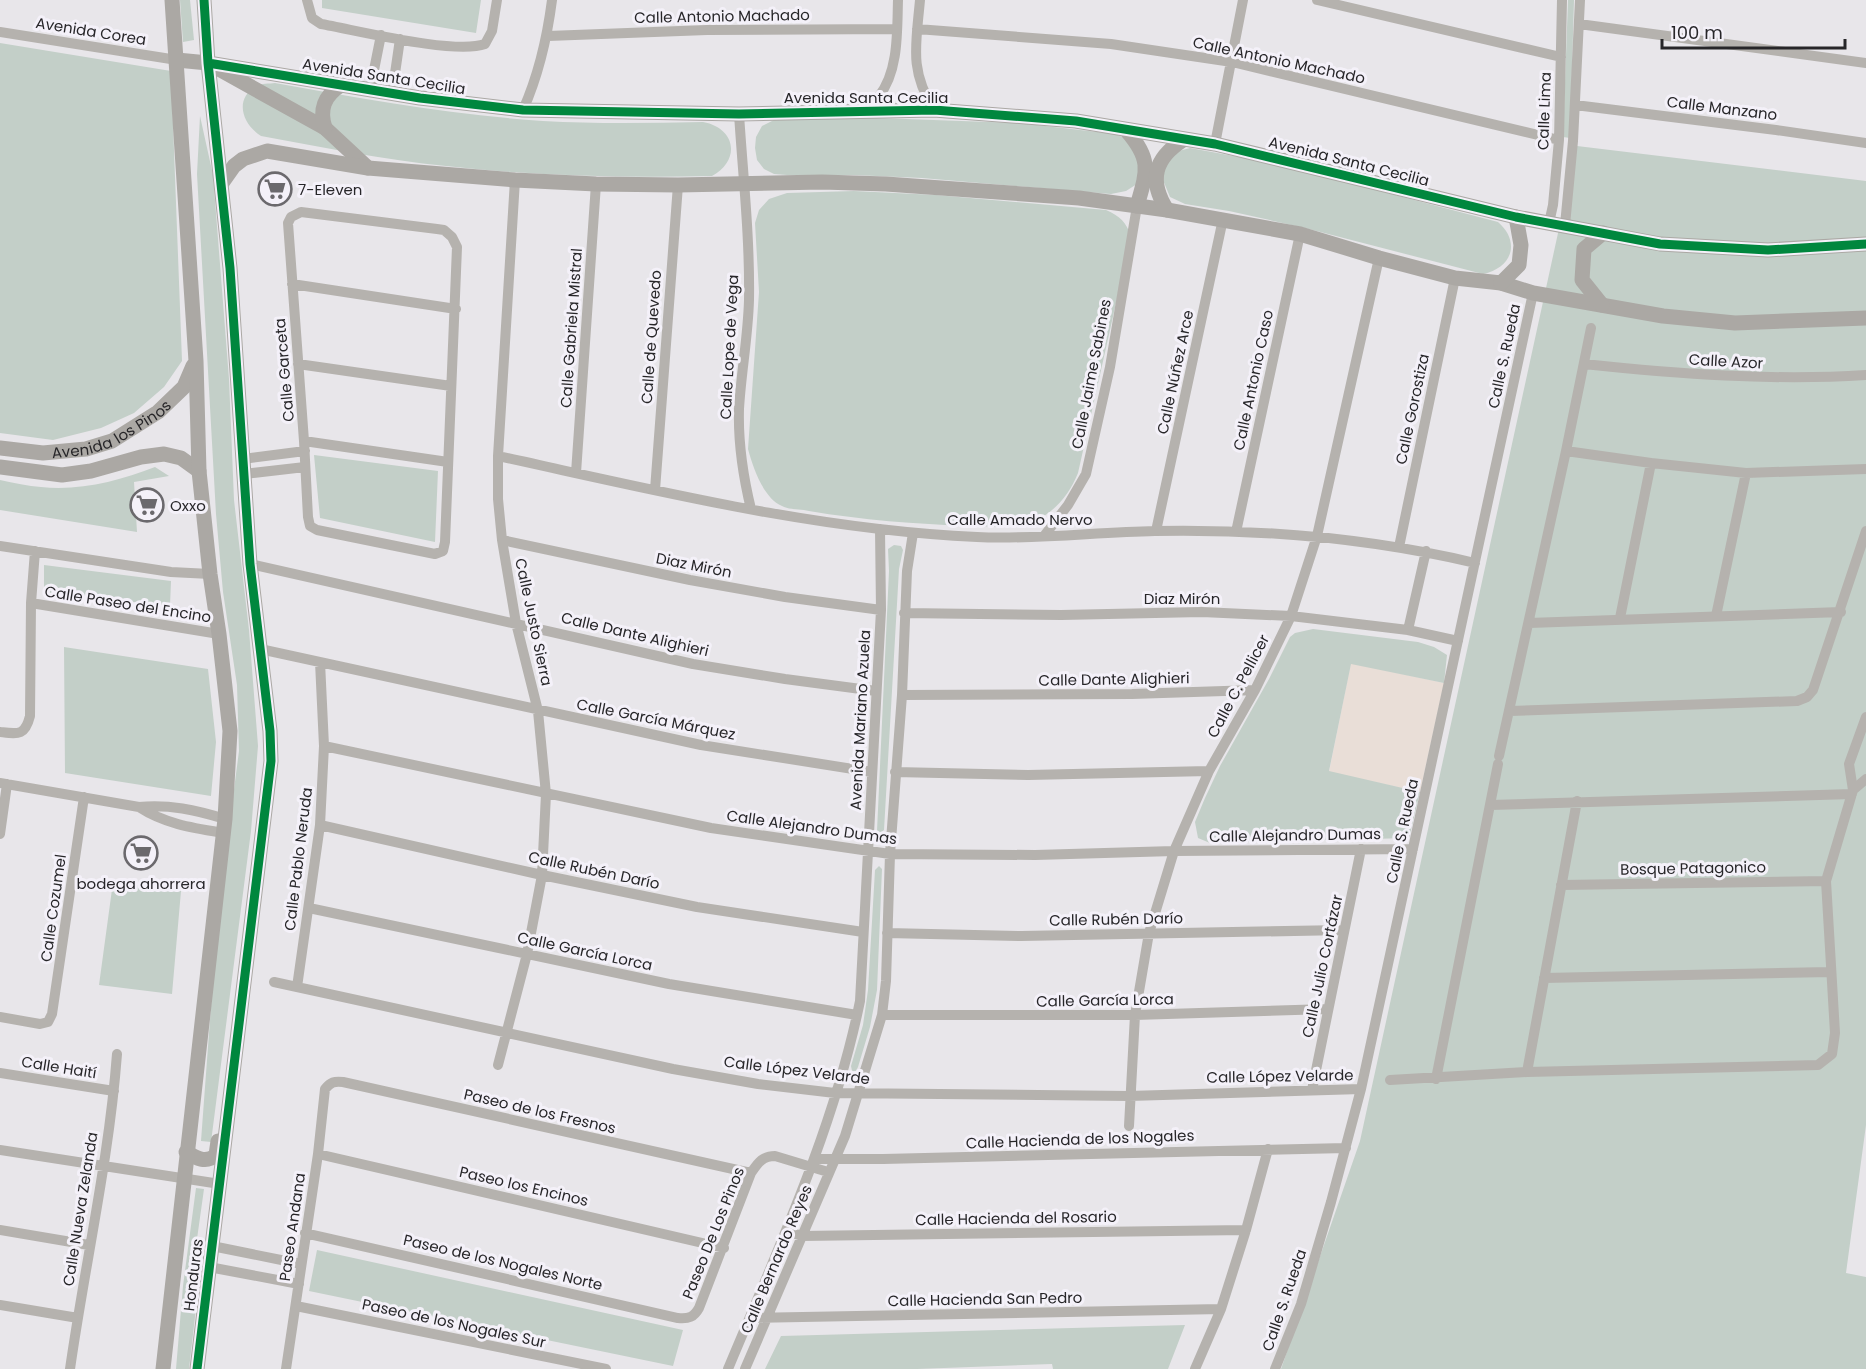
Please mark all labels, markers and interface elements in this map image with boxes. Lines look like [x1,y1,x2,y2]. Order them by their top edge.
street label: Calle Antonio Machado [634,4,810,28]
street label: Avenida Corea [34,12,148,50]
scale bar [1662,12,1845,50]
text: 100 m [1671,20,1723,45]
street label: Calle Antonio Machado [1191,31,1367,89]
street label: Avenida Santa Cecilia [301,53,467,99]
street label: Calle Lima [1532,72,1556,150]
street label: Avenida Santa Cecilia [784,87,948,108]
street label: Calle Manzano [1666,91,1778,125]
street label: Avenida Santa Cecilia [1267,131,1431,191]
supermarket icon: 7-Eleven [257,171,293,207]
place label: 7-Eleven [298,179,362,200]
street label: Calle Gabriela Mistral [555,247,587,409]
street label: Calle de Quevedo [636,269,666,405]
street label: Calle Lope de Vega [715,274,743,420]
street label: Calle Jaime Sabines [1066,297,1116,451]
street label: Calle S. Rueda [1483,302,1525,410]
street label: Calle Núñez Arce [1152,308,1198,436]
street label: Calle Antonio Caso [1228,308,1278,452]
street label: Calle Garceta [269,317,299,423]
street label: Calle Azor [1688,349,1764,373]
street label: Calle Gorostiza [1390,352,1434,466]
street label: Avenida los Pinos [51,395,175,463]
supermarket icon: Oxxo [129,487,165,523]
place label: Oxxo [170,495,206,516]
street label: Calle Amado Nervo [947,509,1093,530]
street label: Diaz Mirón [654,547,734,583]
street label: Calle Justo Sierra [510,556,558,688]
street label: Calle Paseo del Encino [43,580,213,628]
street label: Diaz Mirón [1144,588,1220,609]
street label: Calle Dante Alighieri [559,607,711,661]
street label: Avenida Mariano Azuela [845,629,875,811]
street label: Calle C. Pellicer [1202,630,1274,741]
street label: Calle Dante Alighieri [1038,667,1190,691]
street label: Calle García Márquez [575,693,737,745]
street label: Calle S. Rueda [1381,777,1423,885]
street label: Calle Pablo Neruda [279,786,317,932]
street label: Calle Alejandro Dumas [725,805,899,849]
street label: Calle Alejandro Dumas [1209,823,1381,847]
supermarket icon: bodega ahorrera [123,835,159,871]
street label: Calle Rubén Darío [526,846,662,894]
street label: Calle Cozumel [35,853,71,963]
street label: Bosque Patagonico [1620,856,1766,880]
place label: bodega ahorrera [76,873,206,894]
street label: Calle Julio Cortázar [1297,892,1348,1040]
street label: Calle Rubén Darío [1049,907,1183,931]
street label: Calle García Lorca [515,926,655,976]
street label: Calle García Lorca [1036,988,1174,1012]
street label: Calle Haití [20,1051,98,1083]
street label: Calle López Velarde [723,1051,871,1089]
street label: Calle López Velarde [1206,1064,1354,1088]
street label: Paseo de los Fresnos [462,1083,618,1139]
street label: Calle Hacienda de los Nogales [965,1125,1195,1153]
street label: Calle Nueva Zelanda [57,1131,103,1287]
street label: Paseo los Encinos [457,1161,591,1211]
street label: Paseo De Los Pinos [677,1164,749,1302]
street label: Paseo Andana [274,1171,310,1283]
street label: Calle Bernardo Reyes [735,1181,817,1337]
street label: Calle Hacienda del Rosario [915,1206,1117,1230]
street label: Paseo de los Nogales Norte [401,1229,605,1295]
street label: Honduras [178,1237,208,1312]
street label: Calle S. Rueda [1257,1246,1311,1354]
street label: Calle Hacienda San Pedro [887,1287,1083,1311]
street label: Paseo de los Nogales Sur [360,1293,548,1353]

